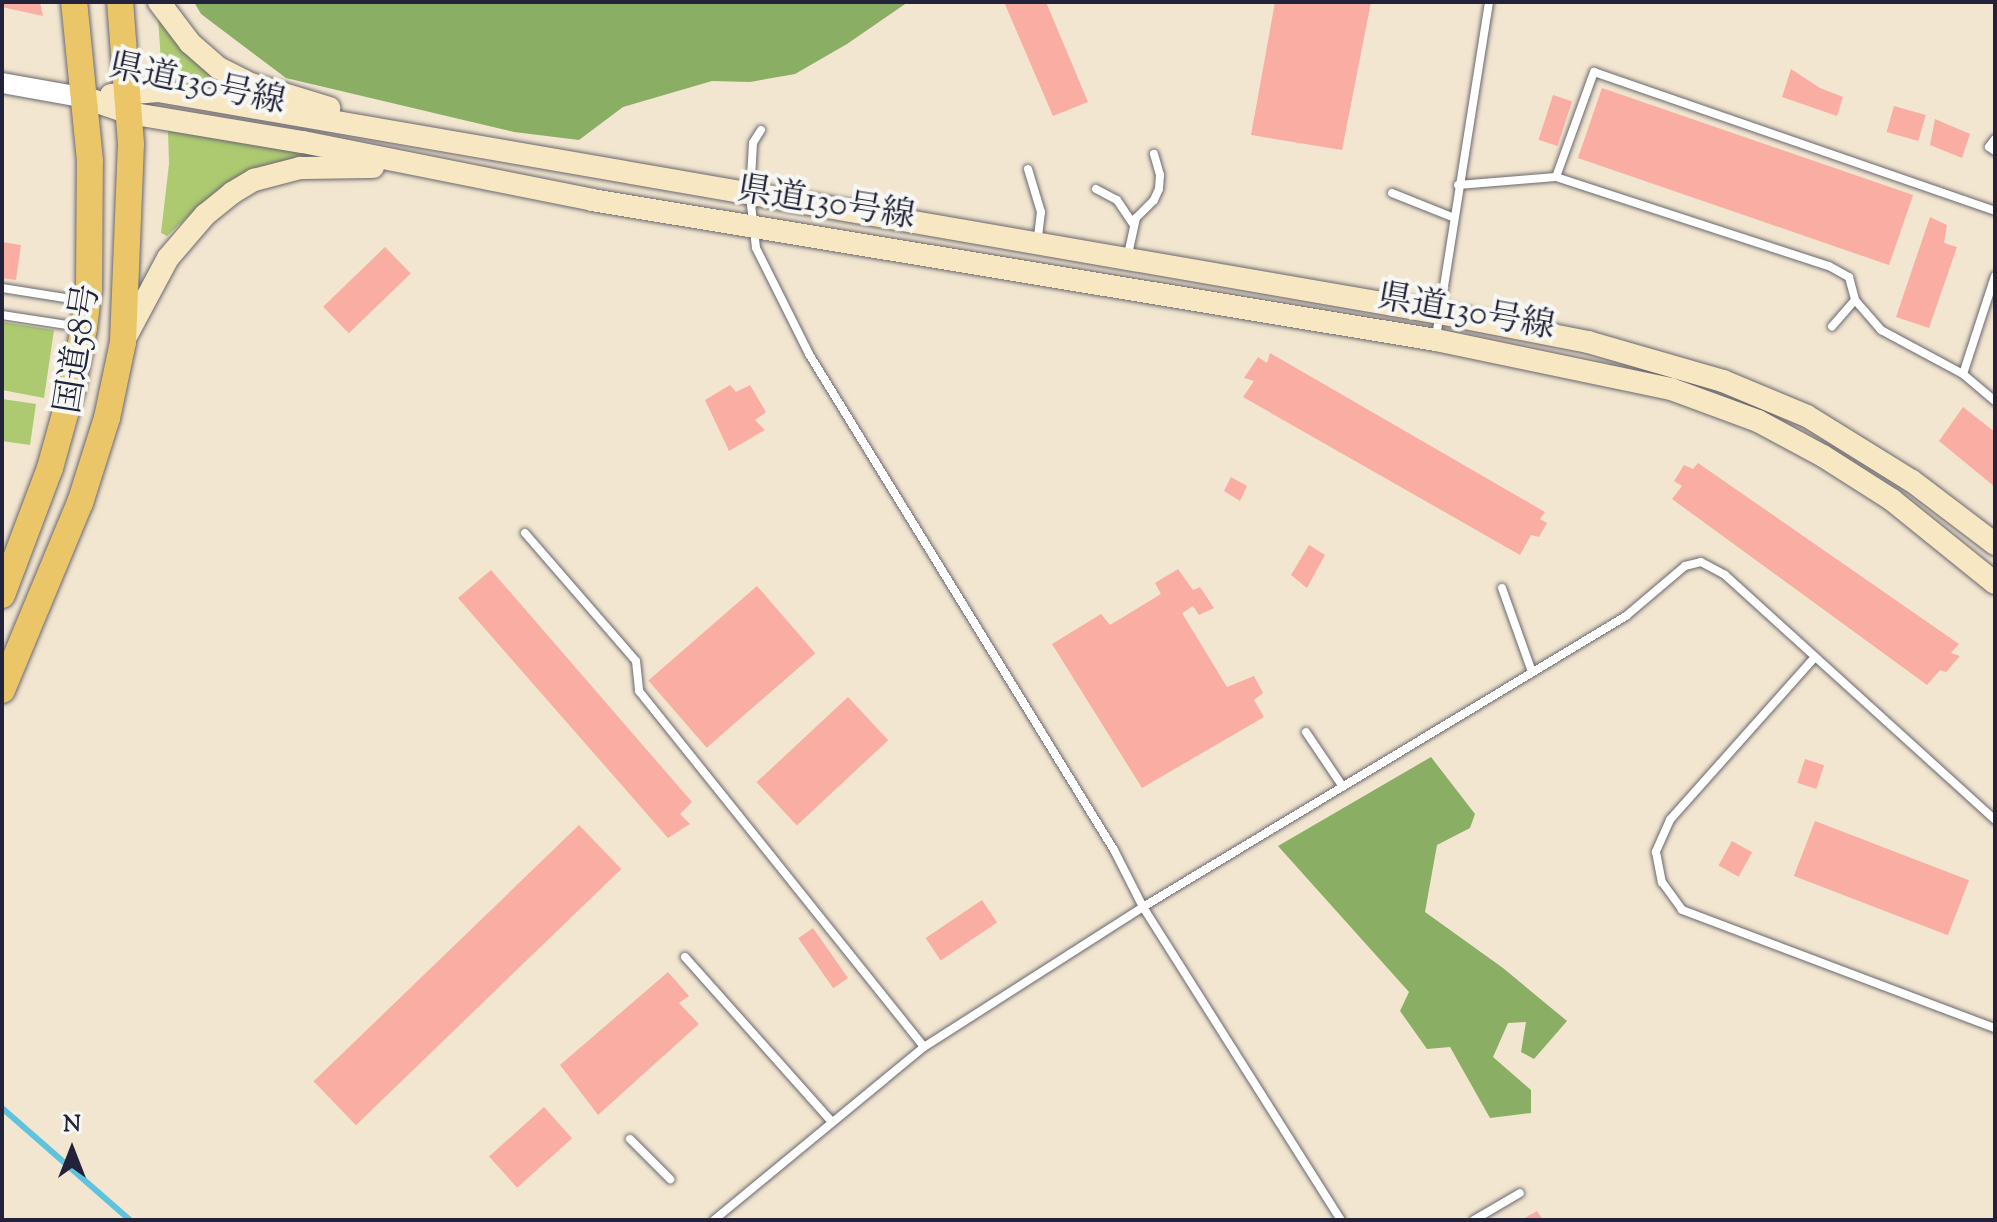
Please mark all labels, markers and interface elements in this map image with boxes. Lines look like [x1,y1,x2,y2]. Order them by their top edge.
street label: 県道130号線 [105,46,289,124]
street label: 県道130号線 [734,170,918,238]
street label: 県道130号線 [1374,277,1558,349]
street label: 国道58号 [49,281,109,417]
north arrow [32,1110,112,1190]
text: N [63,1110,81,1142]

